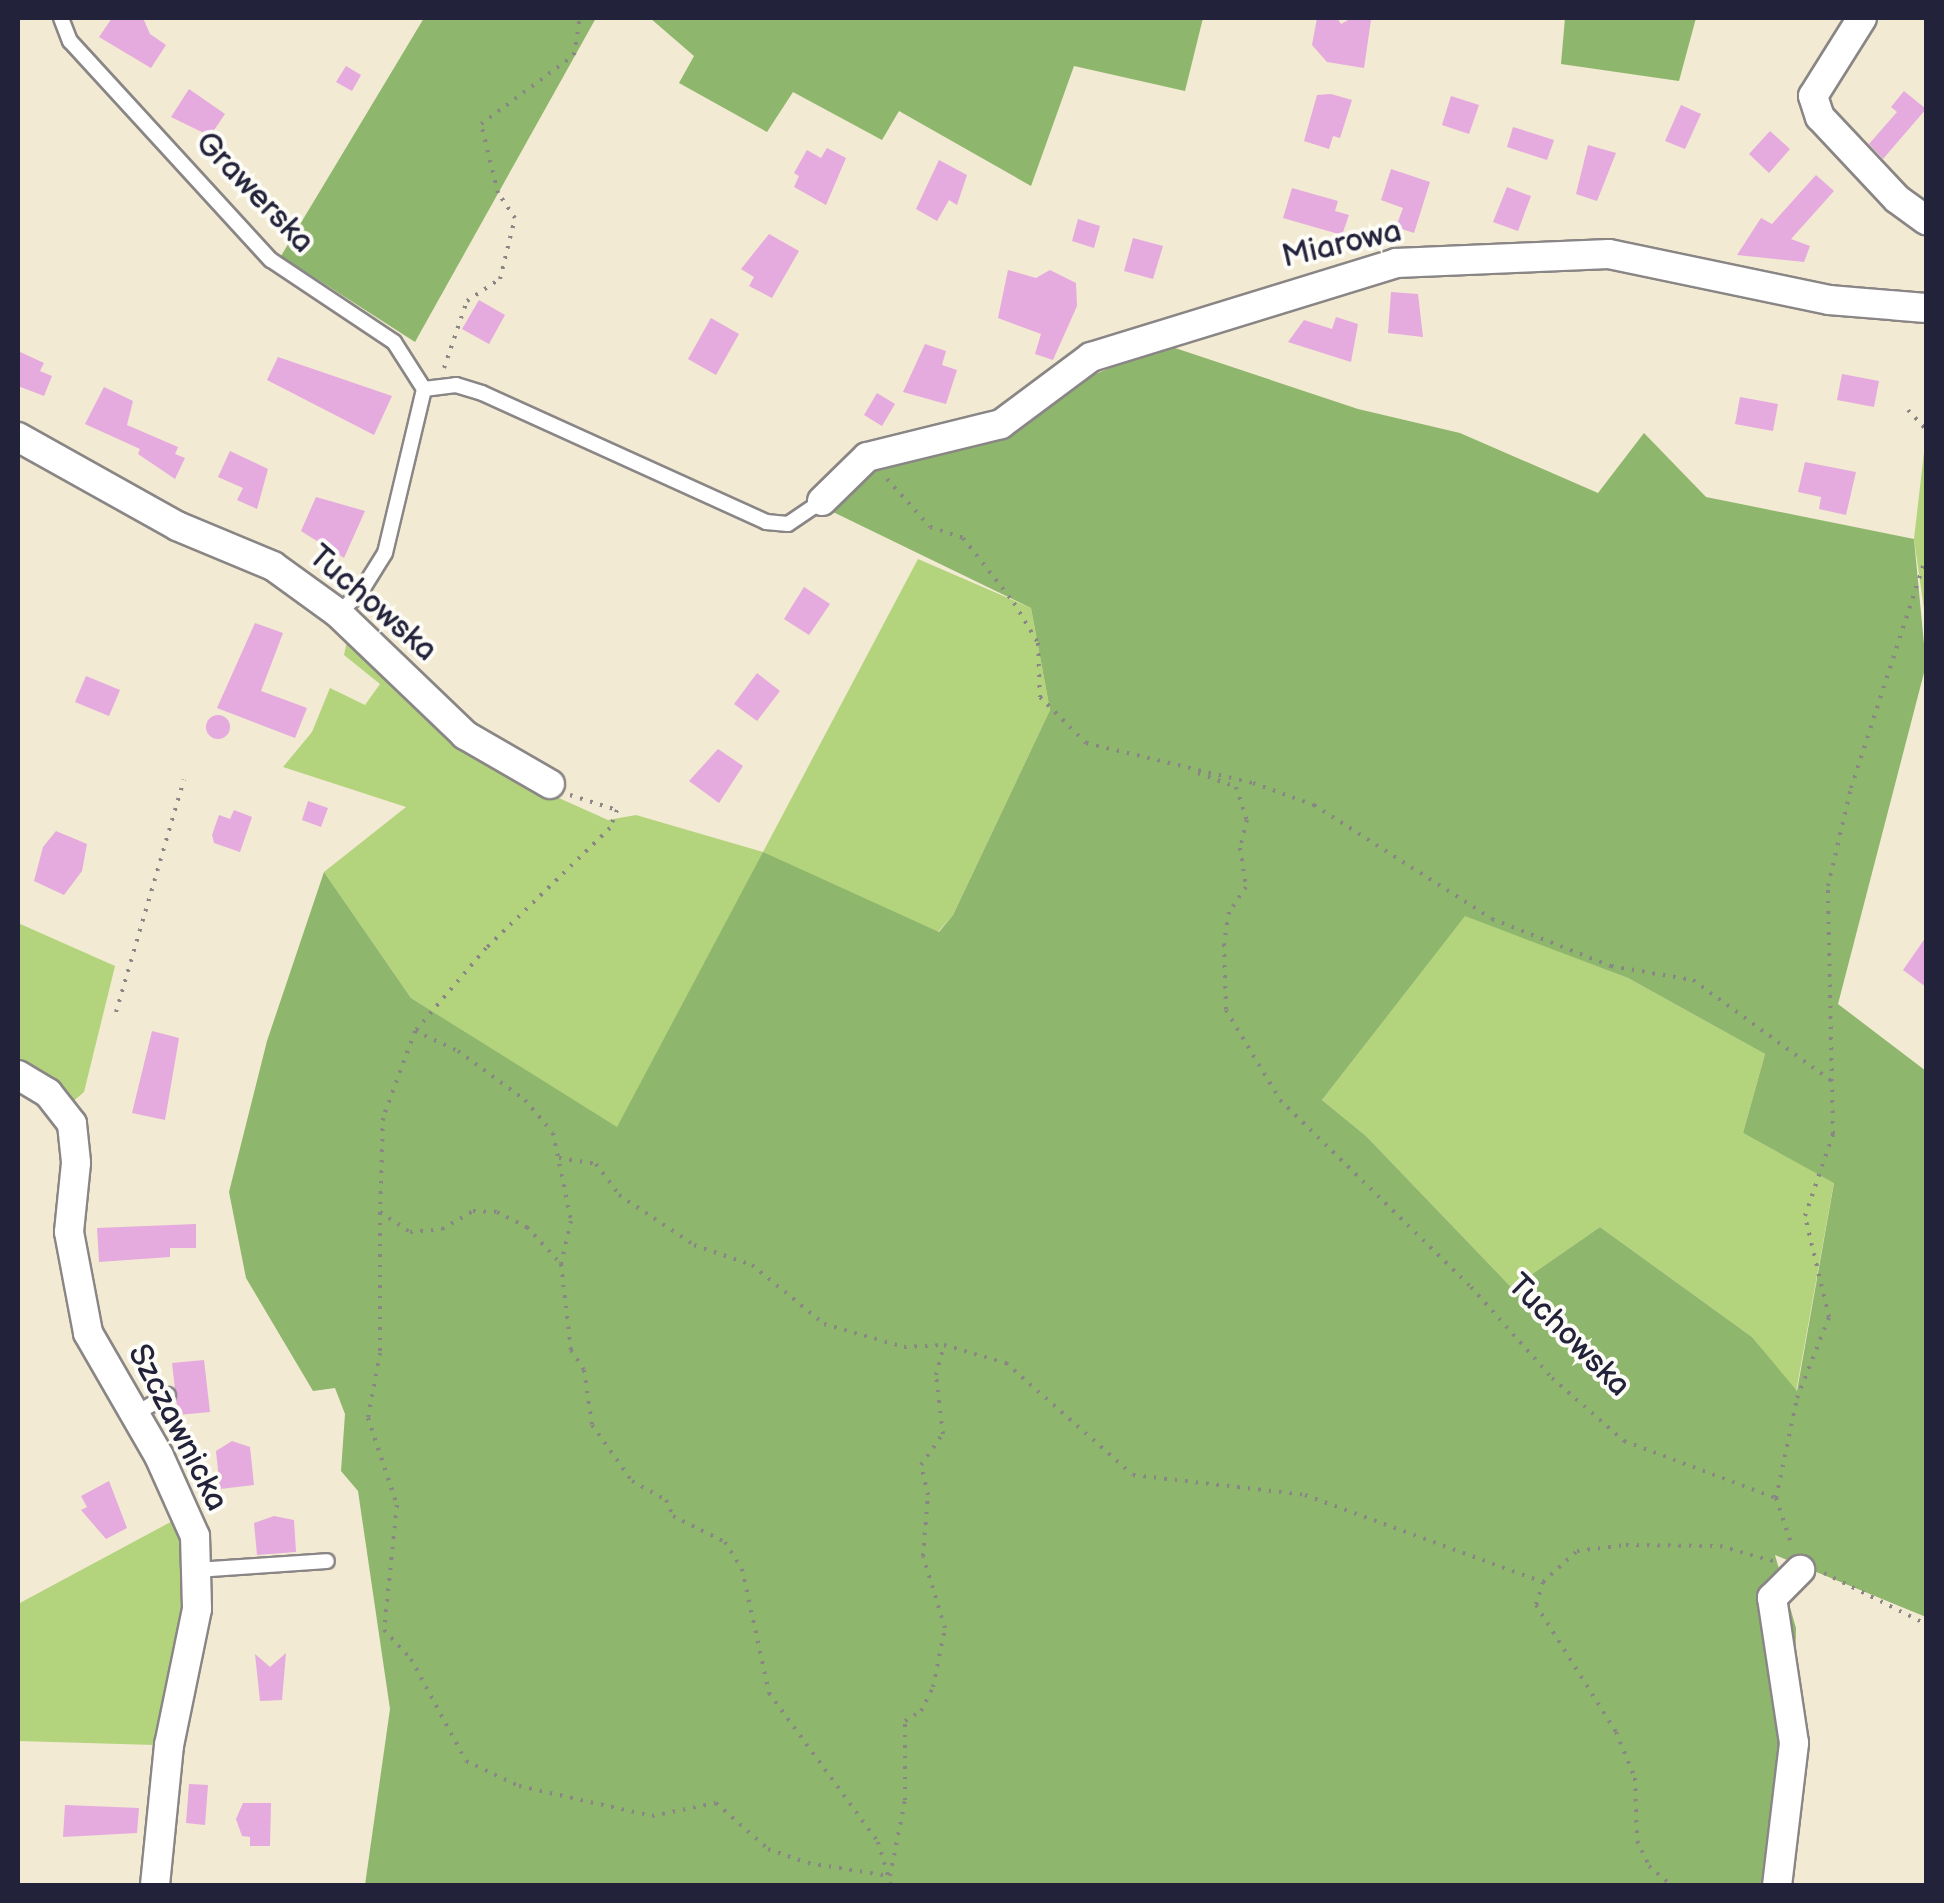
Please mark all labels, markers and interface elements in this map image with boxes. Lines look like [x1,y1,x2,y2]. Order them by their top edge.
street label: Grawerska [187,124,321,262]
street label: Miarowa [1279,213,1405,277]
street label: Tuchowska [300,538,444,670]
street label: Tuchowska [1499,1267,1637,1405]
street label: Szczawnicka [119,1338,235,1518]

